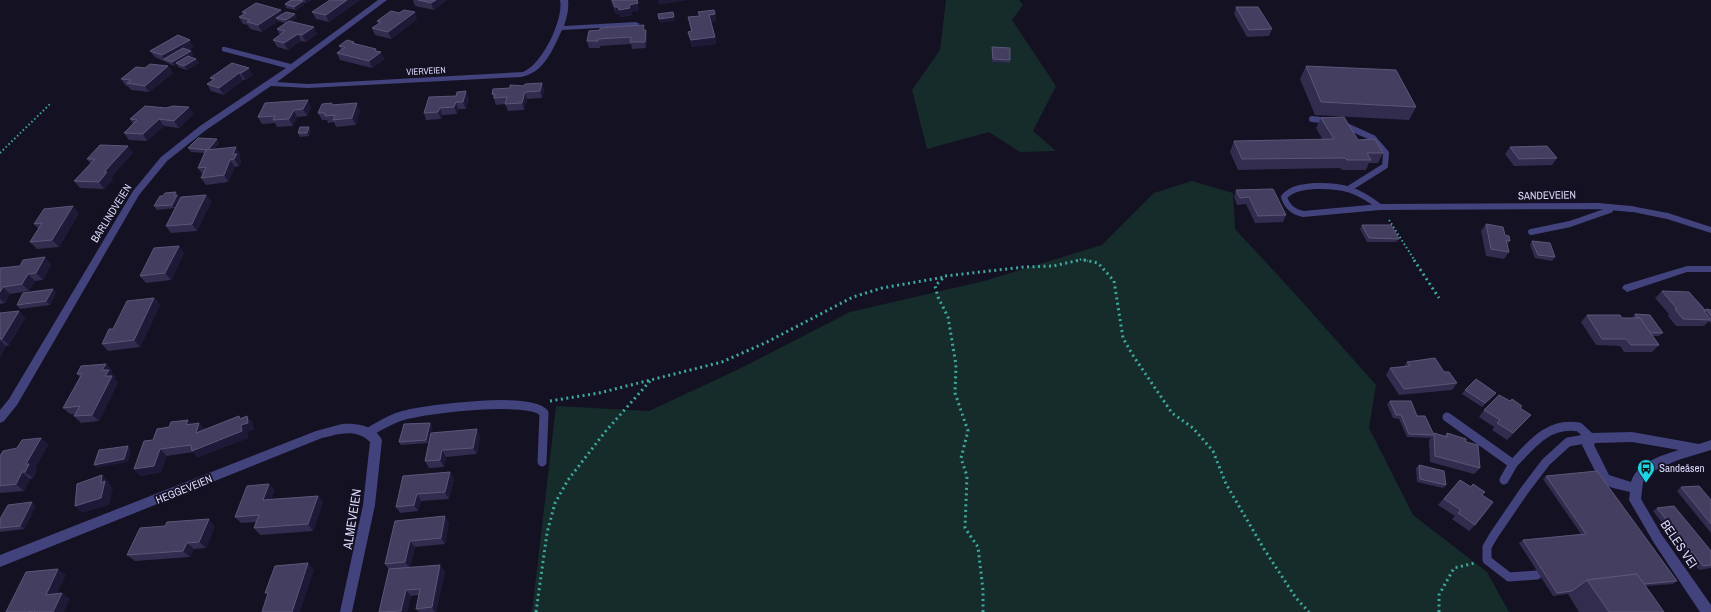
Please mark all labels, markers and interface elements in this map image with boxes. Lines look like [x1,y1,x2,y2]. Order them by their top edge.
street label: VIERVEIEN [406,64,446,78]
street label: BARLINDVEIEN [88,181,134,245]
street label: SANDEVEIEN [1518,187,1576,203]
bus stop icon: Sandeåsen [1636,458,1656,483]
place label: Sandeåsen [1659,461,1705,475]
street label: HEGGEVEIEN [154,471,214,507]
street label: ALMEVEIEN [339,488,365,551]
street label: BELES VEI [1657,517,1701,571]

